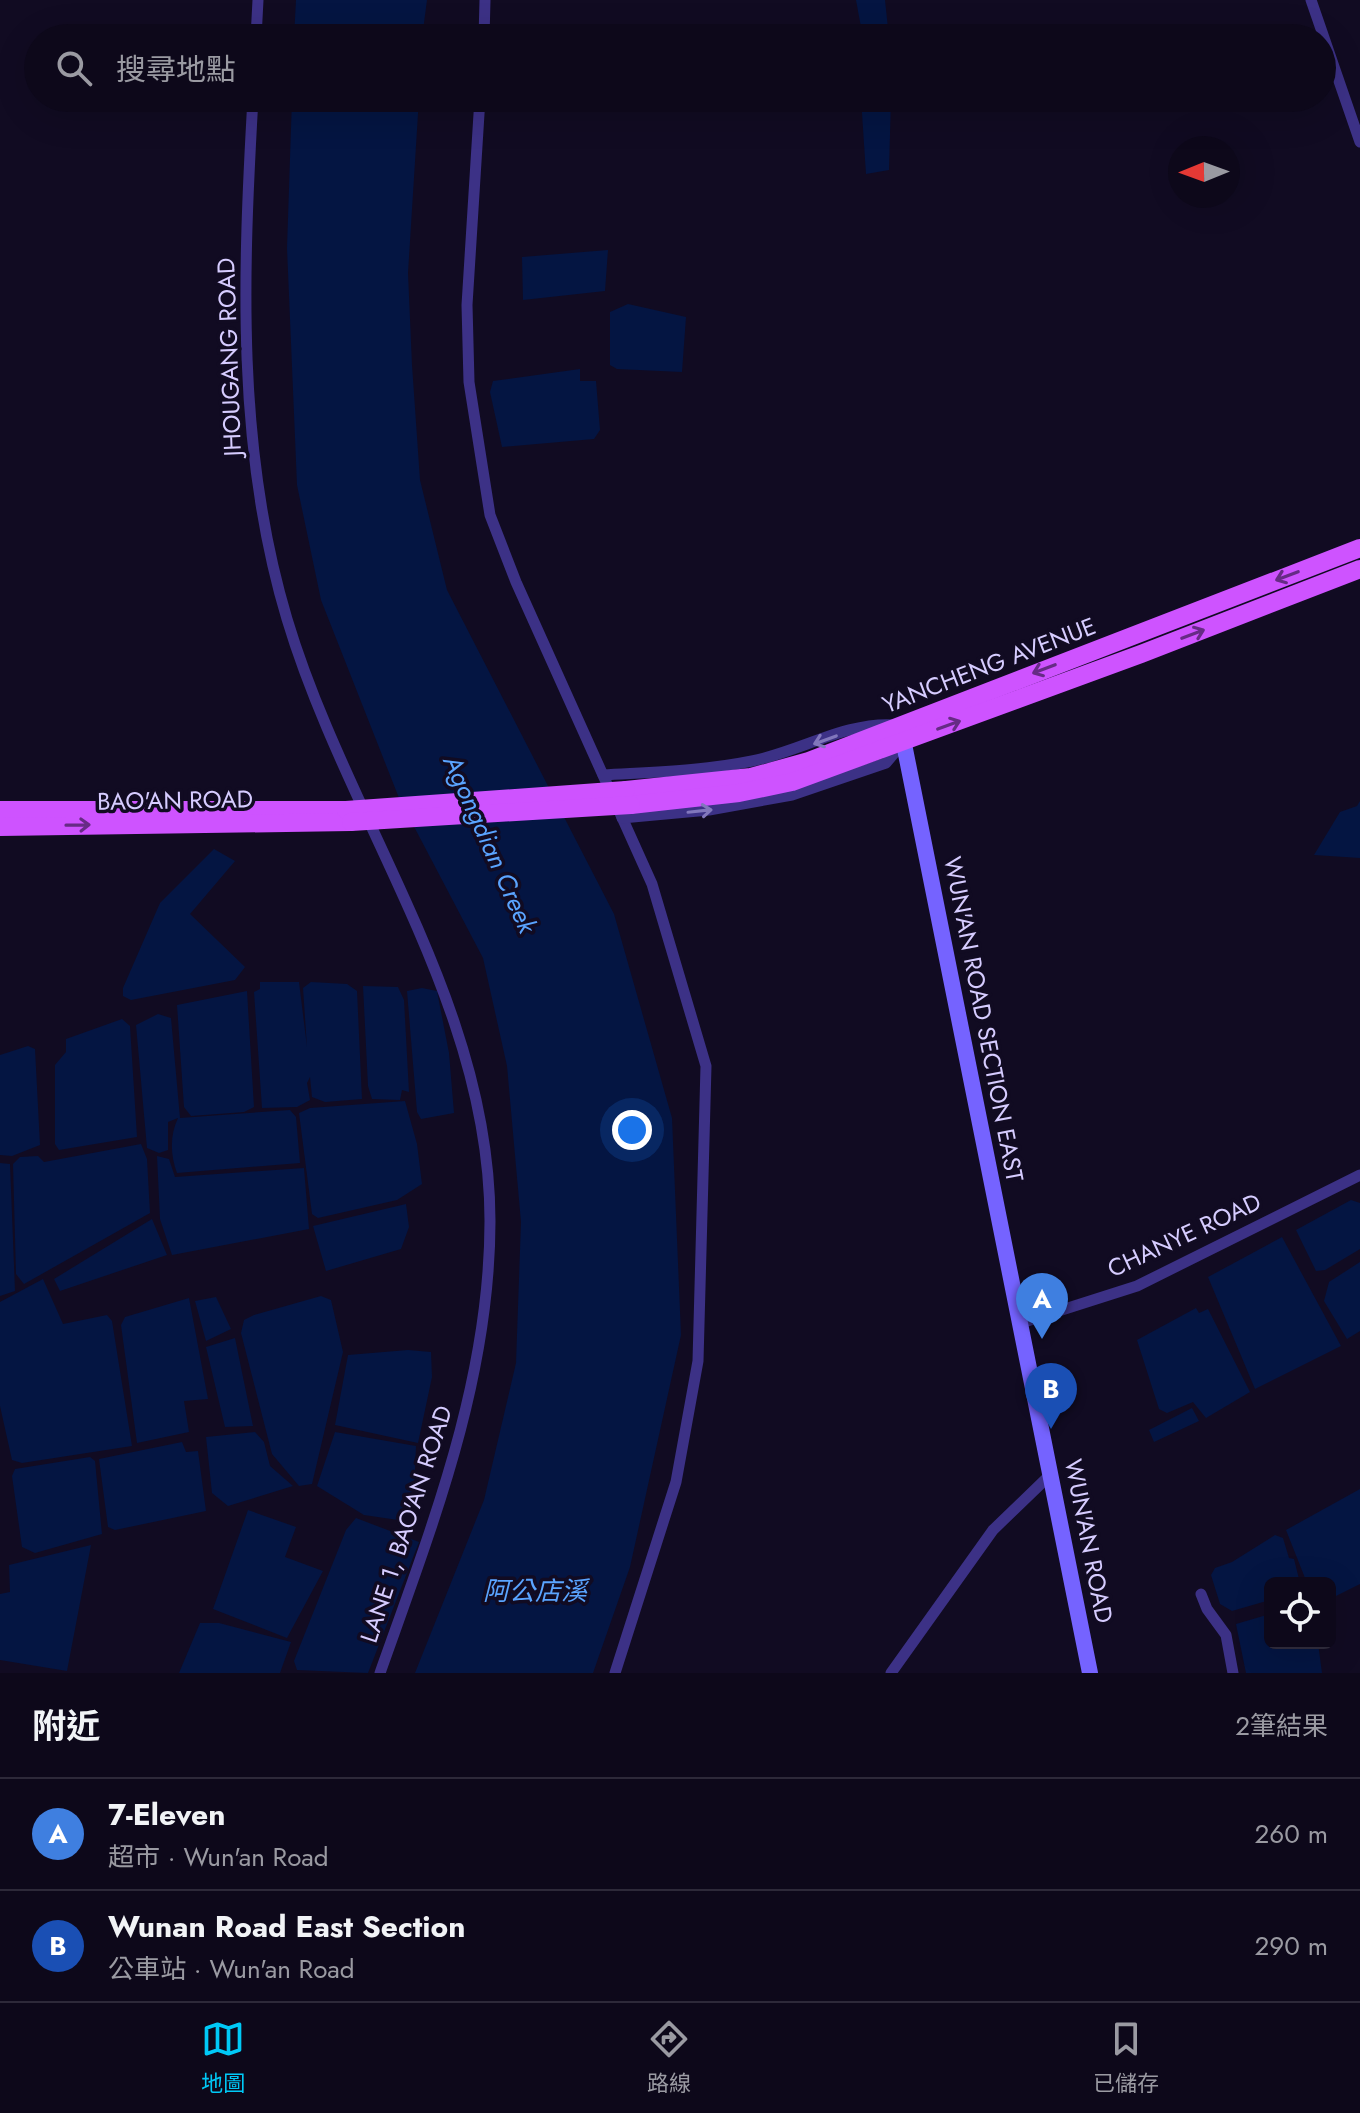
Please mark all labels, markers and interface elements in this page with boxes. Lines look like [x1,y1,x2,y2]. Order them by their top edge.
search box [24,24,1336,112]
icon: search [52,46,96,90]
text: 搜尋地點 [116,48,236,91]
north arrow [1168,136,1240,208]
street label: JHOUGANG ROAD [208,257,250,460]
one-way arrow [1275,570,1300,584]
street label: YANCHENG AVENUE [877,608,1101,722]
one-way arrow [1180,626,1205,640]
one-way arrow [1033,663,1057,677]
one-way arrow [936,717,961,731]
one-way arrow [813,734,838,748]
water label: Agongdian Creek [433,748,547,941]
street label: BAO'AN ROAD [97,781,253,819]
one-way arrow [686,803,713,818]
one-way arrow [64,818,91,833]
street label: WUN'AN ROAD SECTION EAST [935,853,1033,1185]
your location [612,1110,652,1150]
street label: CHANYE ROAD [1101,1184,1267,1286]
pin: A [1016,1273,1068,1339]
pin: B [1025,1363,1077,1429]
street label: LANE 1, BAO'AN ROAD [351,1401,461,1647]
street label: WUN'AN ROAD [1056,1456,1122,1626]
water label: 阿公店溪 [483,1572,591,1610]
map controls [1264,1577,1336,1649]
button: locate [1264,1577,1336,1649]
text: 附近 [32,1702,100,1751]
text: 2筆結果 [1235,1707,1328,1745]
text: 7-Eleven [108,1793,225,1836]
text: A [48,1815,68,1853]
text: 260 m [1255,1815,1328,1853]
text: 超市 · Wun'an Road [108,1838,329,1876]
text: Wunan Road East Section [108,1905,466,1948]
text: B [49,1927,67,1965]
text: 290 m [1255,1927,1328,1965]
text: 公車站 · Wun'an Road [108,1950,355,1988]
tab: 地圖 [201,2017,245,2099]
tab: 路線 [647,2017,691,2099]
tab: 已儲存 [1093,2017,1159,2099]

